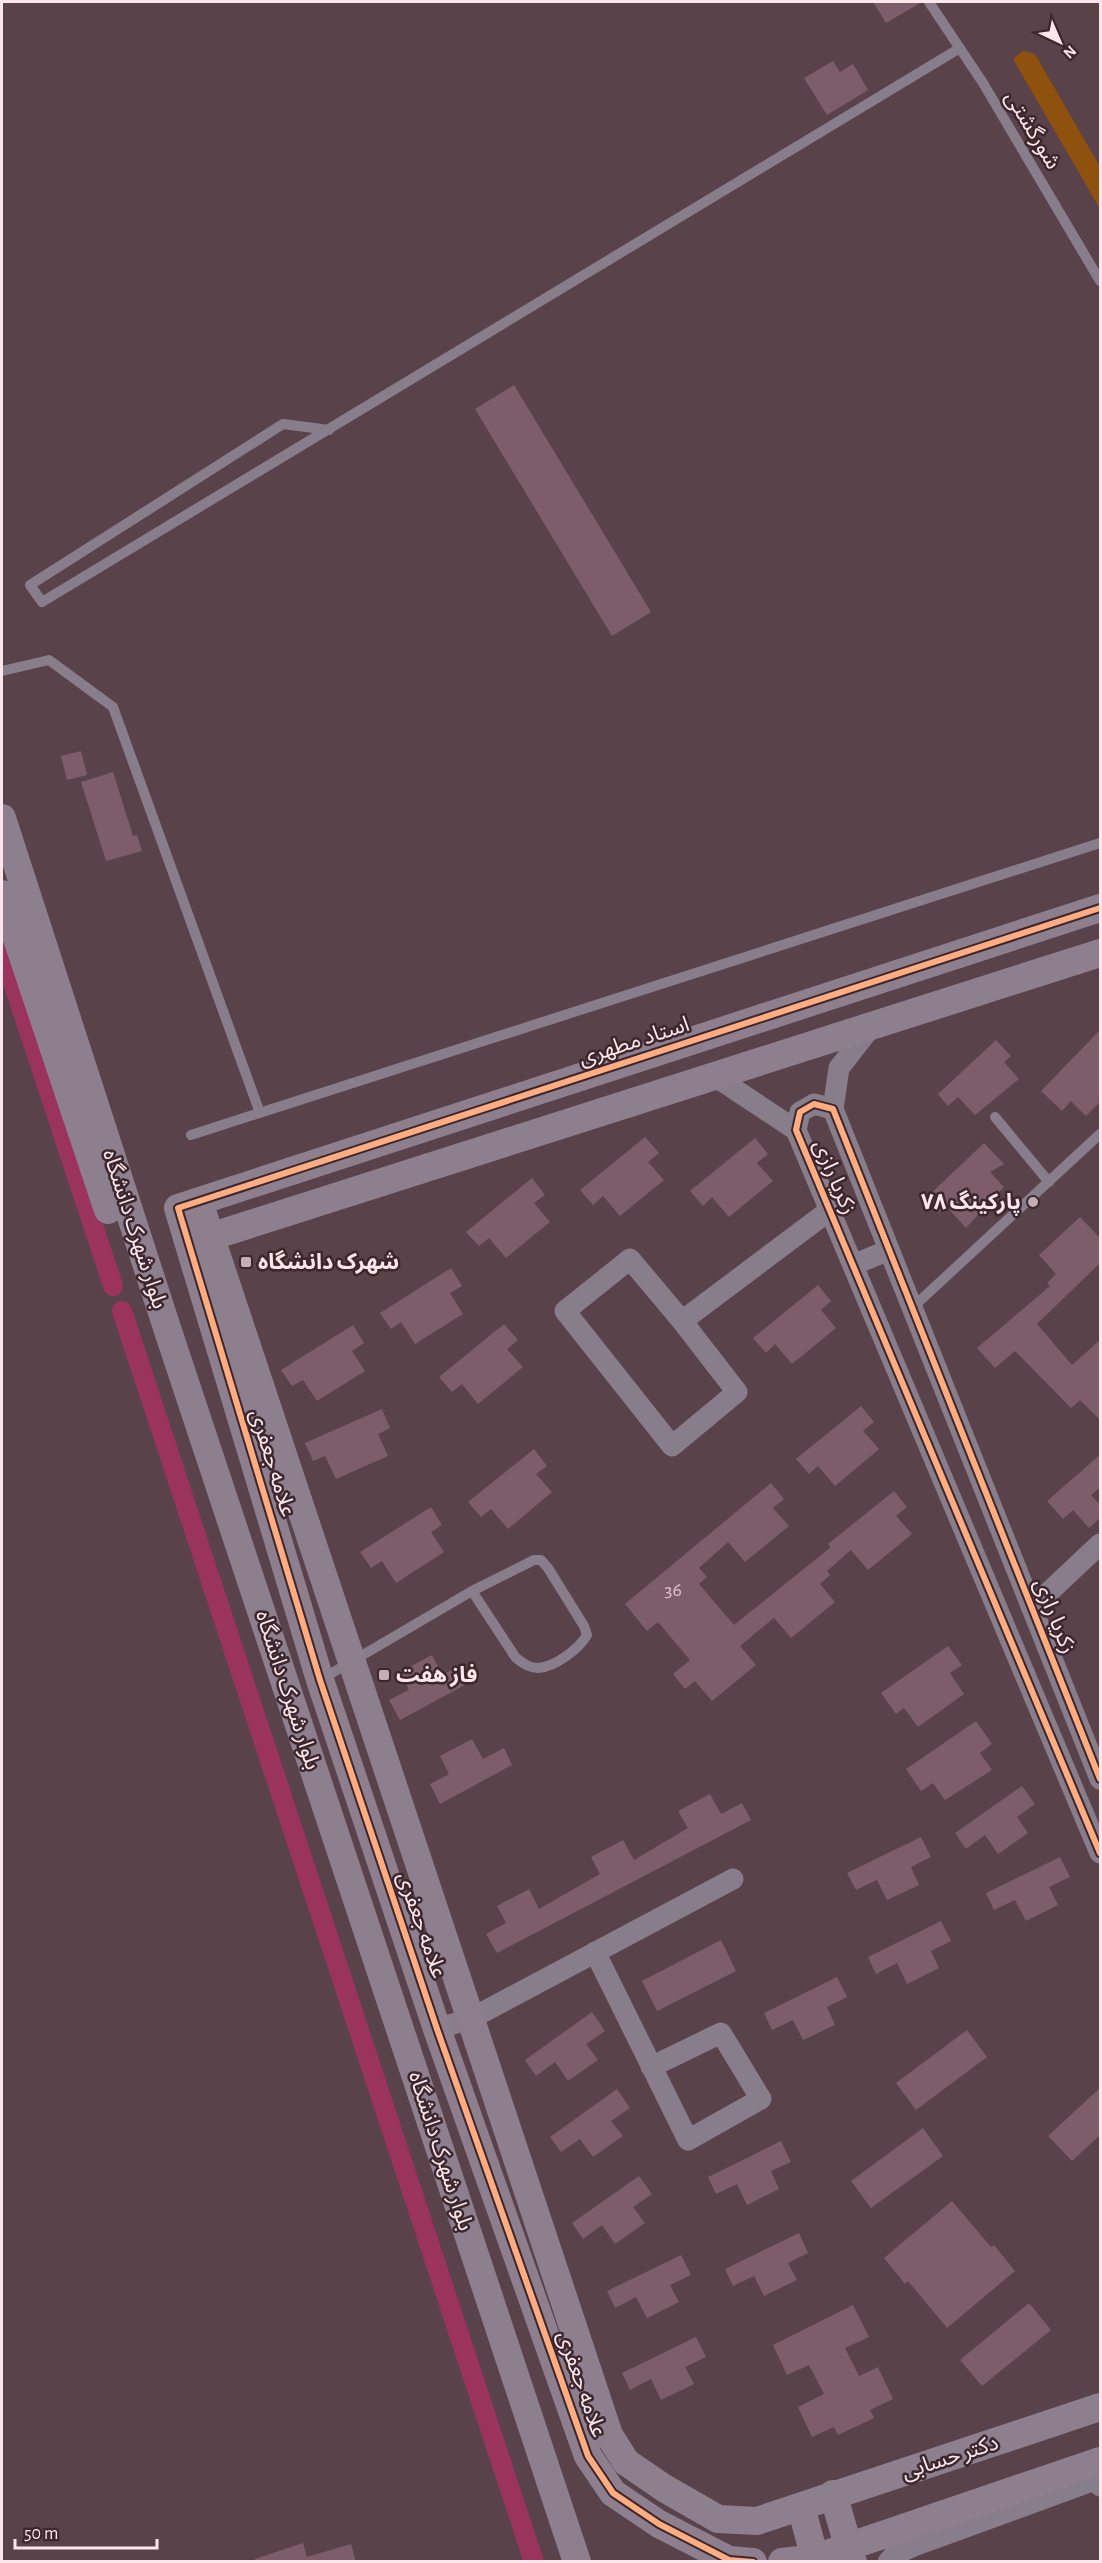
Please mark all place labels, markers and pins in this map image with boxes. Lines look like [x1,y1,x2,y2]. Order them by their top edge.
place label: پارکینگ ۷۸ [921,1189,1021,1216]
marker: پارکینگ ۷۸ [1026,1195,1040,1209]
place label: شهرک دانشگاه [258,1249,399,1274]
marker: شهرک دانشگاه [239,1255,253,1269]
place label: فاز هفت [396,1663,477,1688]
marker: فاز هفت [377,1668,391,1682]

